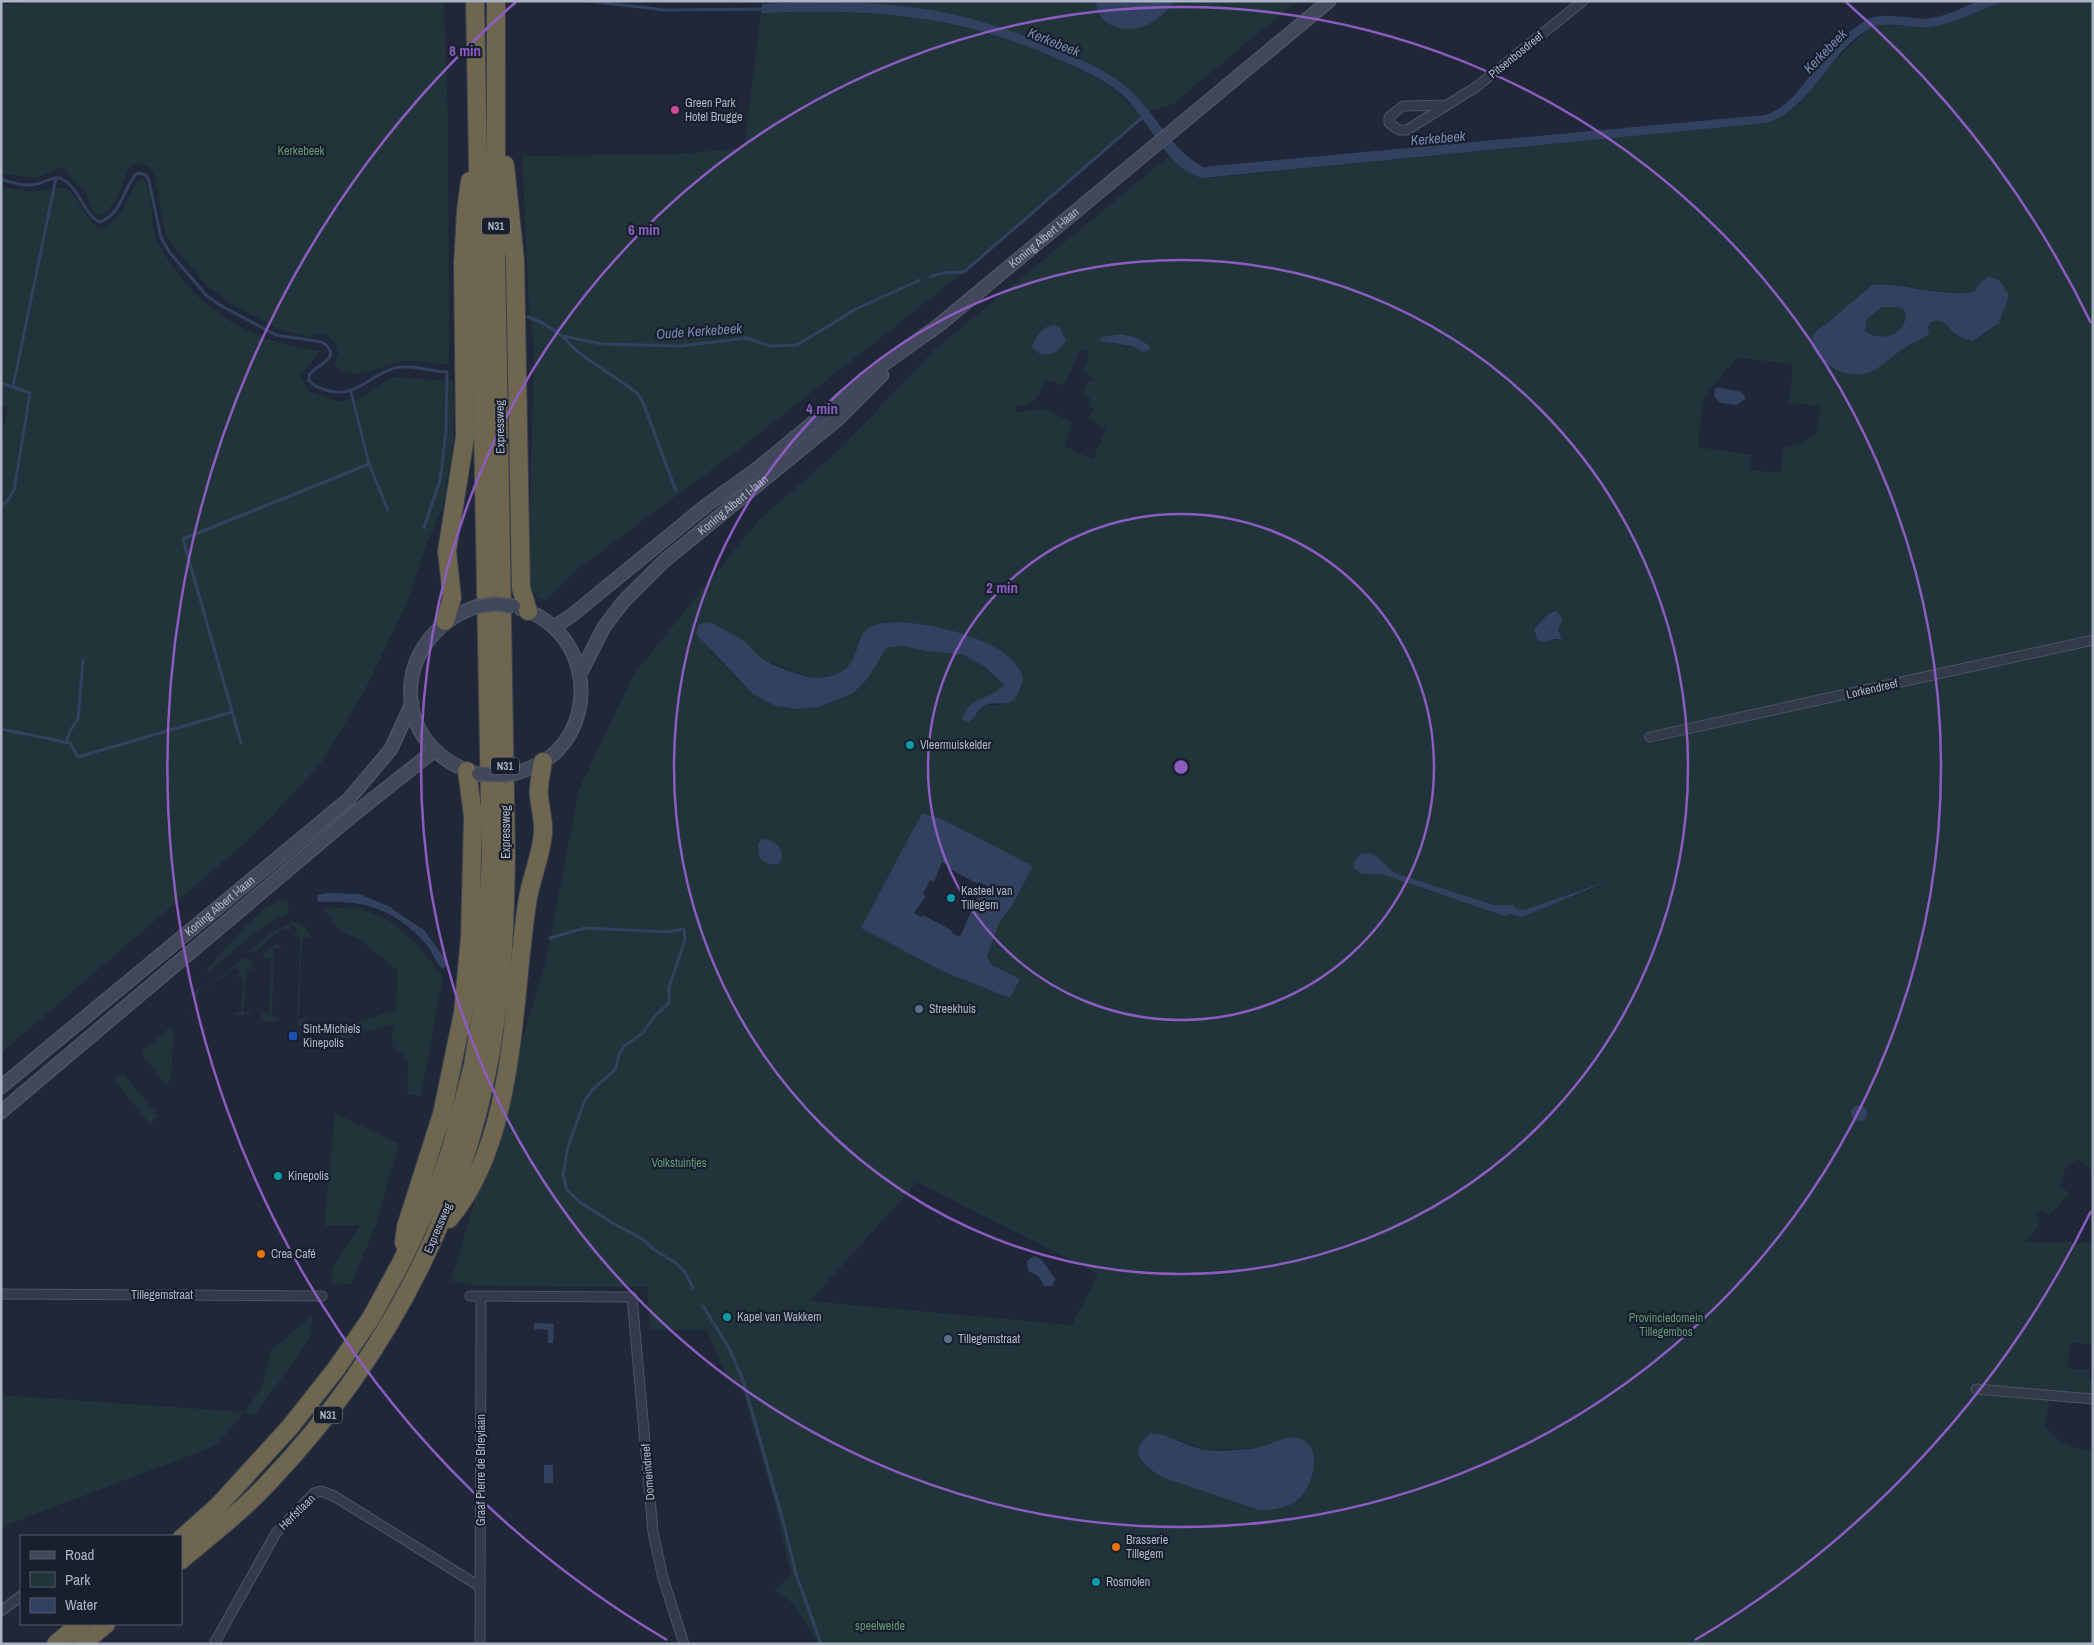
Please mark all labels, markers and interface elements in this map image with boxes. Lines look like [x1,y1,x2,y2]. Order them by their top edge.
water label: Kerkebeek [1025,23,1084,61]
water label: Kerkebeek [1799,24,1851,77]
street label: Pitsenbosdreef [1485,28,1547,82]
text: 8 min [449,40,481,61]
place label: Green Park Hotel Brugge [685,95,742,125]
marker: Green Park Hotel Brugge [669,104,681,116]
water label: Kerkebeek [1410,127,1467,149]
park label: Kerkebeek [277,143,325,159]
street label: Koning Albert I-laan [1005,204,1082,272]
road number: N31 [482,218,510,235]
text: 6 min [628,219,660,240]
water label: Oude Kerkebeek [655,319,744,343]
text: 4 min [806,398,838,419]
street label: Expressweg [492,400,508,454]
street label: Koning Albert I-laan [694,471,772,538]
text: 2 min [986,577,1018,598]
street label: Lorkendreef [1845,675,1900,703]
place label: Vleermuiskelder [920,737,992,753]
marker: Vleermuiskelder [904,739,916,751]
road number: N31 [491,758,519,774]
centre of rings [1172,758,1190,776]
street label: Expressweg [498,805,514,859]
street label: Koning Albert I-laan [181,872,258,940]
place label: Kasteel van Tillegem [961,883,1012,913]
marker: Kasteel van Tillegem [945,892,957,904]
place label: Streekhuis [929,1001,976,1017]
marker: Streekhuis [913,1003,925,1015]
place label: Sint-Michiels Kinepolis [303,1021,361,1051]
marker: Sint-Michiels Kinepolis [287,1030,299,1042]
park label: Volkstuintjes [651,1155,707,1171]
place label: Kinepolis [288,1168,329,1184]
marker: Kinepolis [272,1170,284,1182]
street label: Expressweg [420,1200,456,1256]
place label: Crea Café [271,1246,316,1262]
marker: Crea Café [255,1248,267,1260]
street label: Tillegemstraat [131,1287,193,1303]
place label: Kapel van Wakkem [737,1309,821,1325]
park label: Provinciedomein Tillegembos [1629,1310,1703,1340]
marker: Kapel van Wakkem [721,1311,733,1323]
place label: Tillegemstraat [958,1331,1020,1347]
marker: Tillegemstraat [942,1333,954,1345]
road number: N31 [314,1406,342,1424]
street label: Graaf Pierre de Brieylaan [473,1414,489,1526]
street label: Domeindreef [638,1443,658,1501]
street label: Herfstlaan [275,1491,319,1533]
place label: Brasserie Tillegem [1126,1532,1168,1562]
legend [20,1535,182,1625]
marker: Brasserie Tillegem [1110,1541,1122,1553]
text: Road [65,1544,94,1565]
text: Park [65,1569,91,1590]
place label: Rosmolen [1106,1574,1150,1590]
marker: Rosmolen [1090,1576,1102,1588]
text: Water [65,1594,97,1615]
park label: speelweide [855,1618,905,1634]

